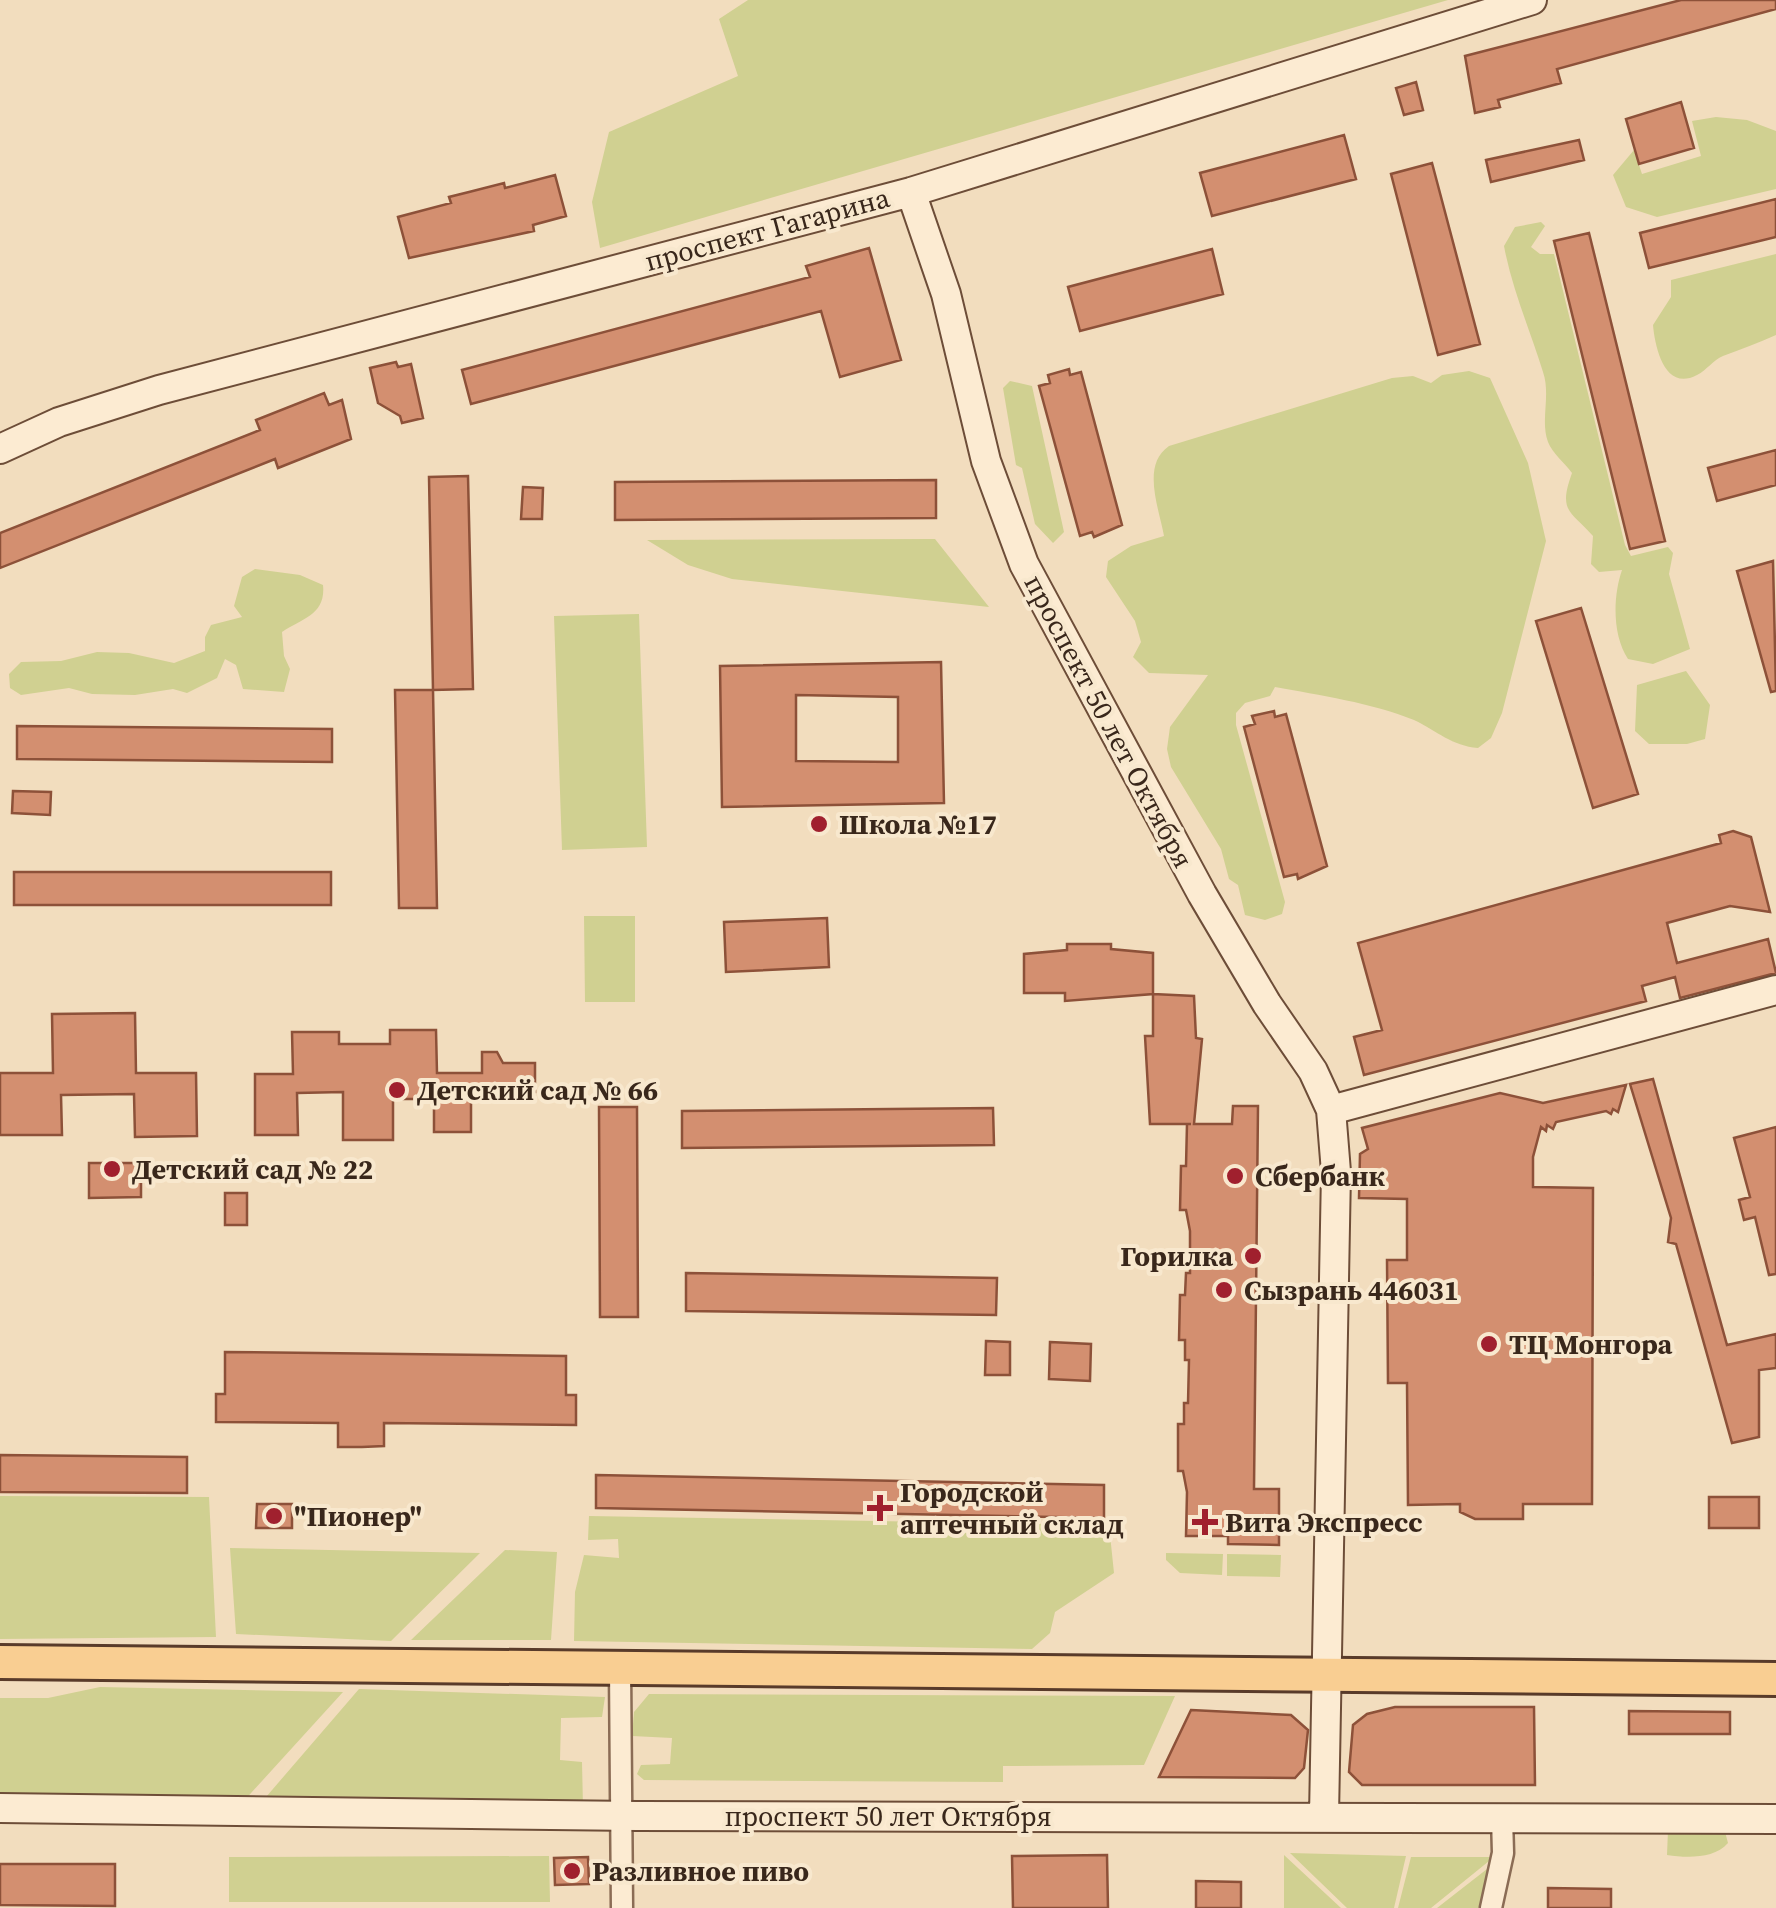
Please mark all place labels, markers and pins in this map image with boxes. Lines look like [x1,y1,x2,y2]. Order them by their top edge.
place label: Школа №17 [839,805,997,843]
marker: Школа №17 [808,813,830,835]
place label: Детский сад № 66 [417,1071,658,1109]
marker: Детский сад № 66 [386,1079,408,1101]
place label: Детский сад № 22 [132,1150,373,1188]
place label: Сбербанк [1255,1157,1386,1195]
marker: Детский сад № 22 [101,1158,123,1180]
marker: Сбербанк [1224,1165,1246,1187]
place label: Горилка [1120,1237,1233,1275]
marker: Горилка [1242,1245,1264,1267]
place label: Сызрань 446031 [1244,1271,1459,1309]
marker: Сызрань 446031 [1213,1279,1235,1301]
place label: ТЦ Монгора [1509,1325,1673,1363]
marker: ТЦ Монгора [1478,1333,1500,1355]
place label: Городской аптечный склад [900,1473,1124,1543]
place label: "Пионер" [294,1497,422,1535]
marker: Городской аптечный склад [869,1497,891,1519]
place label: Вита Экспресс [1225,1503,1423,1541]
marker: "Пионер" [263,1505,285,1527]
marker: Вита Экспресс [1194,1511,1216,1533]
place label: Разливное пиво [592,1852,809,1890]
marker: Разливное пиво [561,1860,583,1882]

